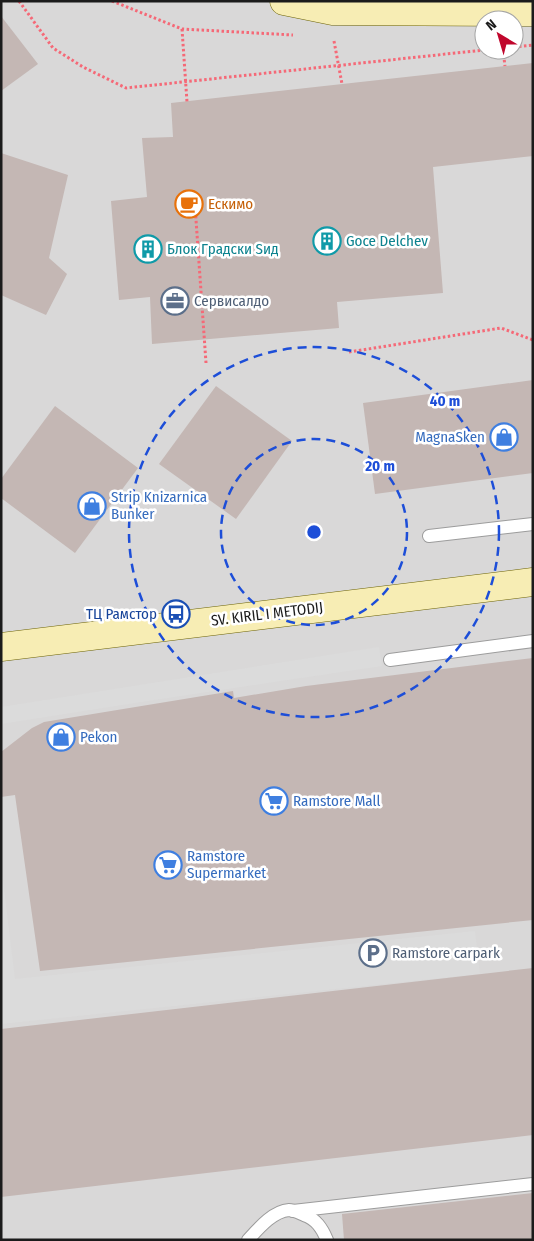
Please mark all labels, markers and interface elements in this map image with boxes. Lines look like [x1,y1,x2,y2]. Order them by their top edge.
north arrow [474,10,524,60]
text: N [483,16,500,34]
cafe icon: Ескимо [174,189,204,219]
place label: Ескимо [208,195,253,213]
building icon: Goce Delchev [312,226,342,256]
place label: Goce Delchev [346,232,428,250]
building icon: Блок Градски Sид [133,234,163,264]
place label: Блок Градски Sид [167,240,279,258]
office icon: Сервисалдо [160,286,190,316]
place label: Сервисалдо [194,292,269,310]
text: 40 m [430,392,460,410]
shop icon: MagnaSken [489,422,519,452]
place label: MagnaSken [415,428,485,446]
text: 20 m [364,457,395,475]
place label: Strip Knizarnica Bunker [111,488,207,523]
shop icon: Strip Knizarnica Bunker [77,491,107,521]
centre of rings [305,523,323,541]
street label: SV. KIRIL I METODIJ [210,598,324,630]
bus stop icon: ТЦ Рамстор [161,599,191,629]
place label: ТЦ Рамстор [86,605,157,623]
shop icon: Pekon [46,722,76,752]
place label: Pekon [80,728,117,746]
supermarket icon: Ramstore Mall [259,786,289,816]
place label: Ramstore Mall [293,792,380,810]
place label: Ramstore Supermarket [187,847,266,882]
supermarket icon: Ramstore Supermarket [153,850,183,880]
parking icon: Ramstore carpark [358,938,388,968]
place label: Ramstore carpark [392,944,500,962]

